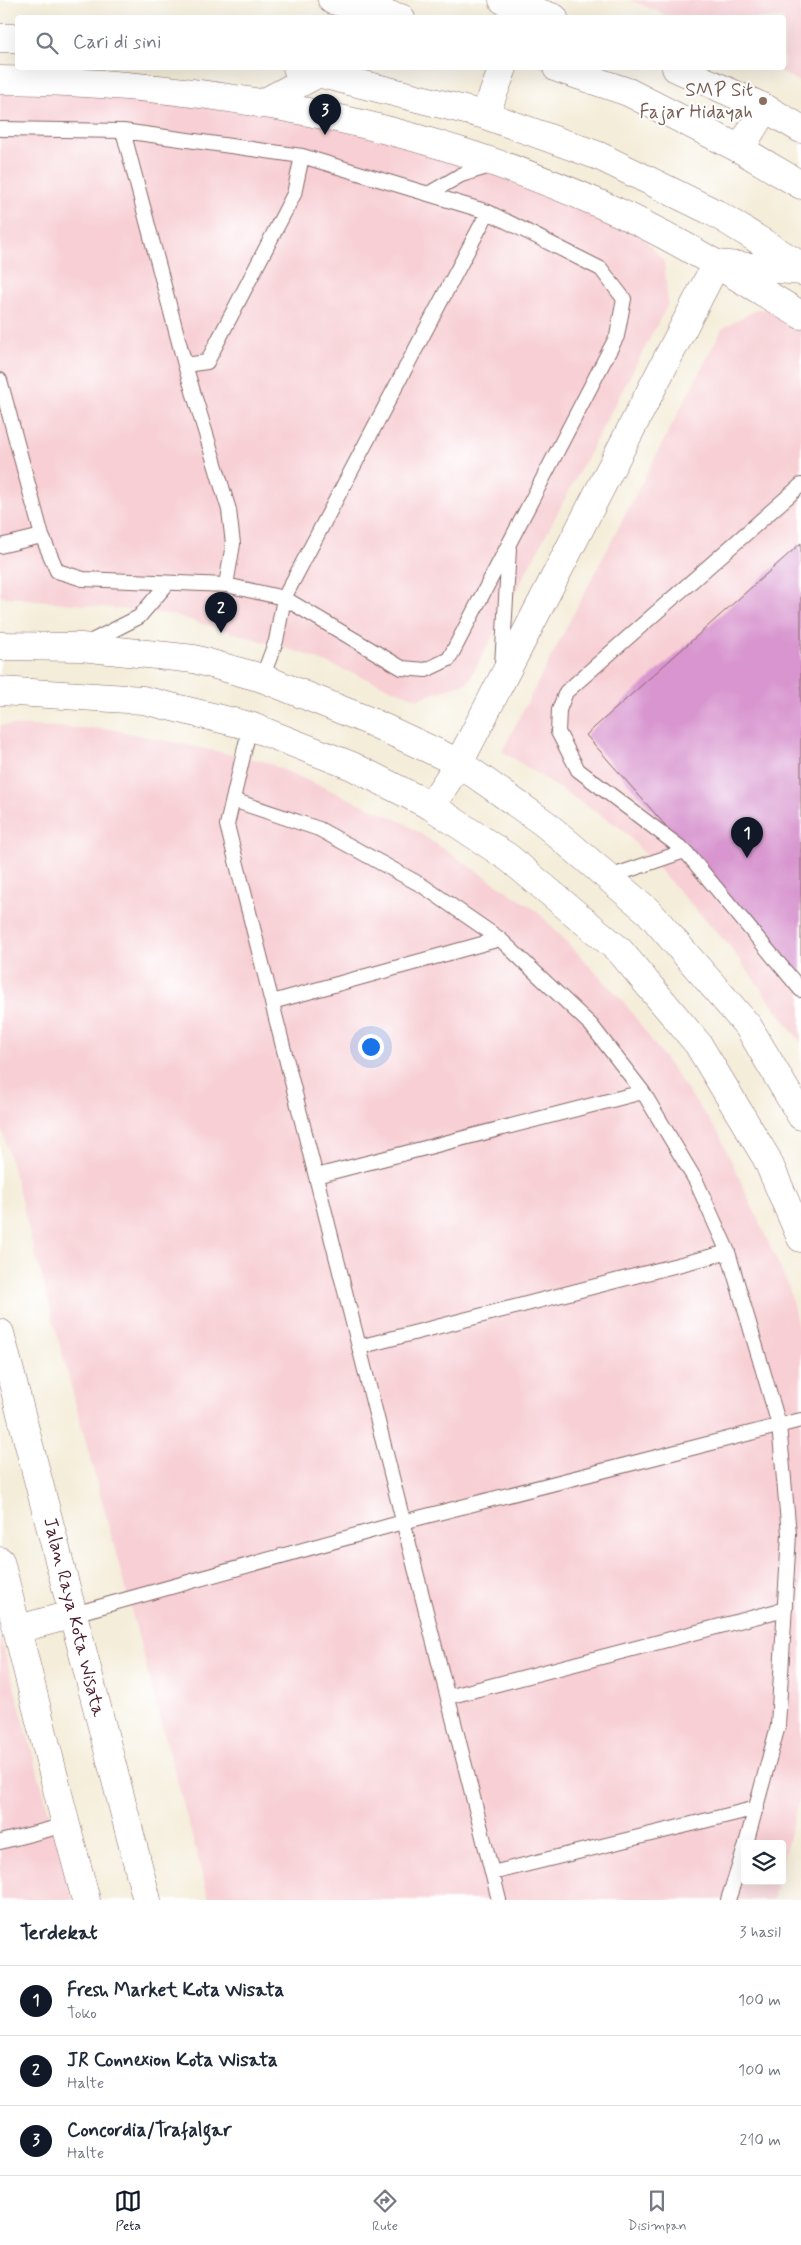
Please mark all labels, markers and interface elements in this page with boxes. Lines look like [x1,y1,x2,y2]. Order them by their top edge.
search box [15,15,786,70]
icon: search [33,29,61,57]
text: Cari di sini [73,30,161,55]
place label: SMP Sit Fajar Hidayah [640,78,753,126]
pin: 3 [309,94,341,135]
marker: SMP Sit Fajar Hidayah [757,95,769,107]
pin: 2 [205,592,237,633]
pin: 1 [731,817,763,858]
your location [358,1034,384,1060]
street label: Jalan Raya Kota Wisata [37,1515,111,1720]
map controls [741,1840,786,1885]
button: layers [741,1840,786,1885]
text: Terdekat [20,1919,98,1947]
text: 3 hasil [739,1922,781,1943]
text: Fresh Market Kota Wisata [67,1978,284,2003]
text: 1 [32,1990,40,2011]
text: 100 m [738,1990,781,2011]
text: Toko [67,2003,97,2024]
text: JR Connexion Kota Wisata [67,2048,278,2073]
text: 2 [32,2060,40,2081]
text: 100 m [738,2060,781,2081]
text: Halte [67,2073,104,2094]
text: Concordia/Trafalgar [67,2118,232,2143]
text: 3 [32,2130,40,2151]
text: 210 m [740,2130,781,2151]
text: Halte [67,2143,104,2164]
tab: Peta [114,2187,142,2235]
tab: Rute [371,2187,399,2235]
tab: Disimpan [628,2187,687,2235]

